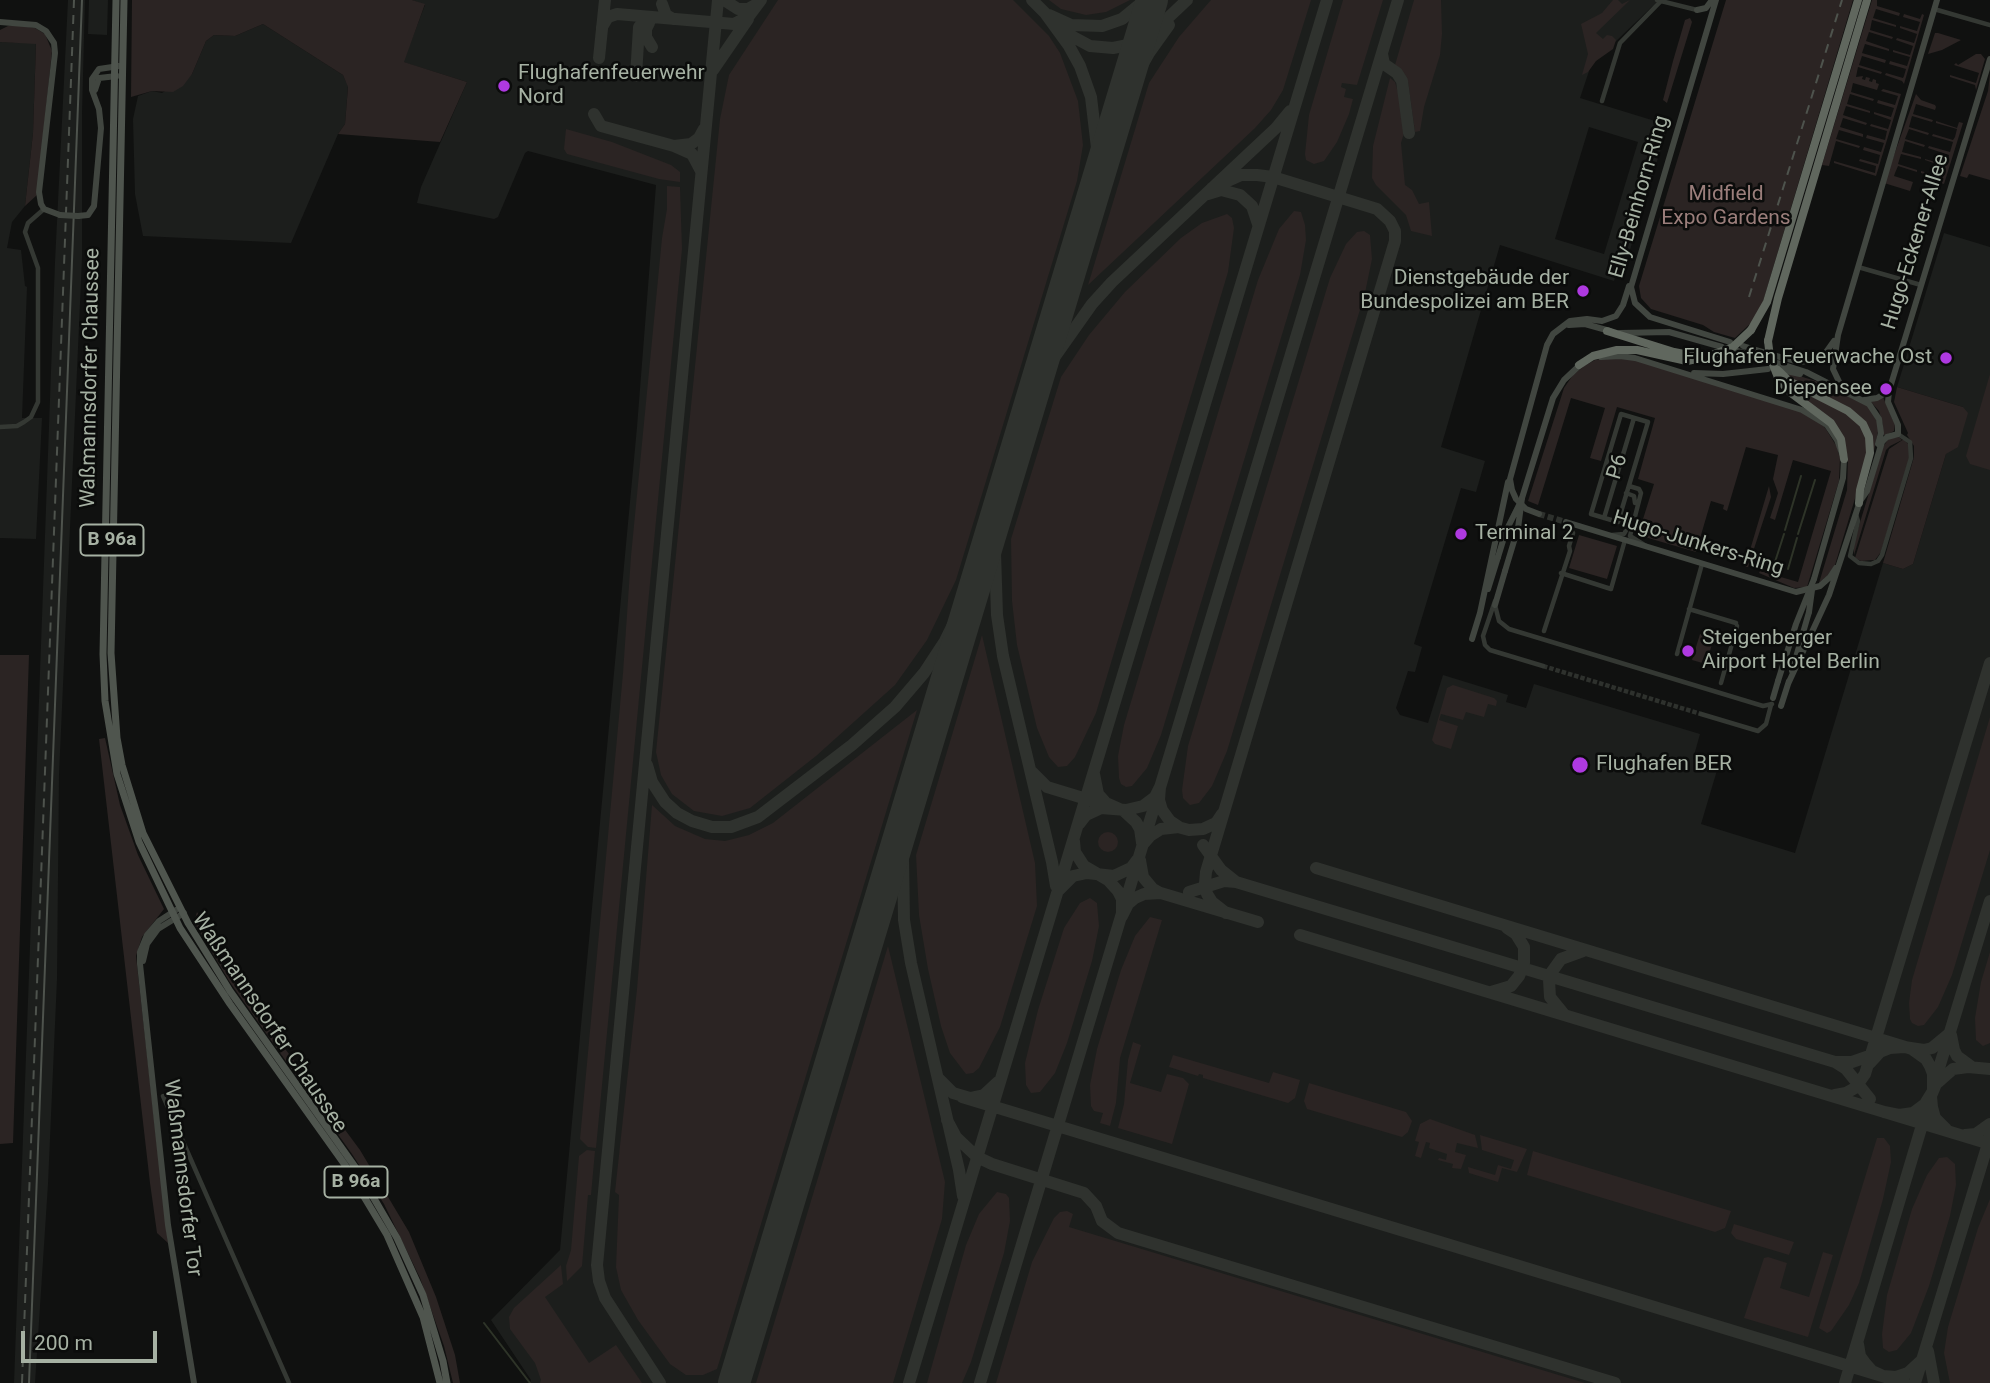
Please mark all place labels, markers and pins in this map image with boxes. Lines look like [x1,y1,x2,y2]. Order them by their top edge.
place label: Flughafenfeuerwehr Nord [518,61,705,111]
marker: Flughafenfeuerwehr Nord [496,78,512,94]
place label: Dienstgebäude der Bundespolizei am BER [1360,266,1569,316]
marker: Dienstgebäude der Bundespolizei am BER [1575,283,1591,299]
place label: Flughafen Feuerwache Ost [1683,345,1932,371]
marker: Flughafen Feuerwache Ost [1938,350,1954,366]
place label: Diepensee [1774,376,1872,402]
marker: Diepensee [1878,381,1894,397]
place label: Terminal 2 [1475,521,1573,547]
marker: Terminal 2 [1453,526,1469,542]
place label: Steigenberger Airport Hotel Berlin [1702,626,1880,676]
marker: Steigenberger Airport Hotel Berlin [1680,643,1696,659]
place label: Flughafen BER [1596,752,1732,778]
marker: Flughafen BER [1570,755,1590,775]

